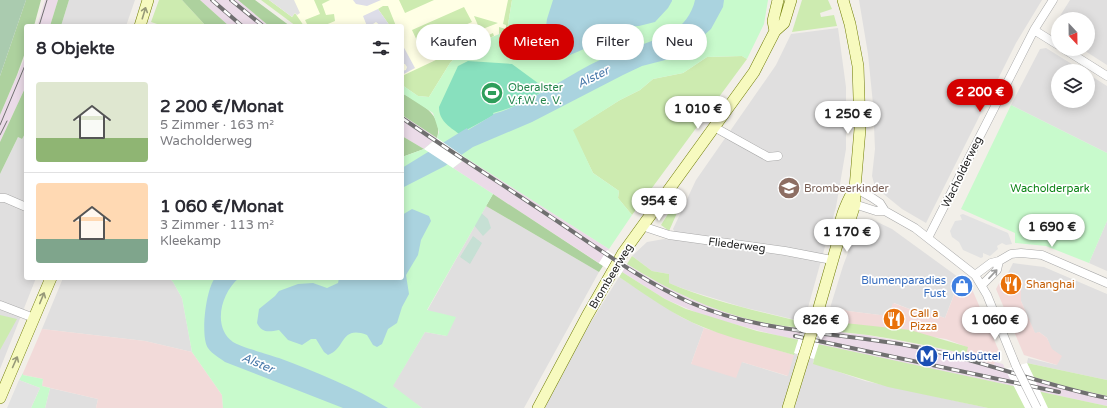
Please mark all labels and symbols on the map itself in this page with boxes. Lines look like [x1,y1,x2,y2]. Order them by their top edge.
one-way arrow [141,7,148,20]
north arrow [1051,12,1095,56]
water label: Alster [575,63,612,91]
pin: 2 200 € [943,79,1017,113]
sports icon: Oberalster V.f.W. e. V. [479,80,505,106]
place label: Oberalster V.f.W. e. V. [508,81,564,107]
pin: 1 010 € [661,96,735,130]
pin: 1 250 € [811,101,885,135]
street label: Wacholderweg [939,134,985,210]
school or university icon: Brombeerkinder [776,175,802,201]
place label: Brombeerkinder [804,182,890,195]
park label: Wacholderpark [1010,182,1090,195]
pin: 954 € [631,188,687,222]
pin: 1 690 € [1015,214,1089,248]
pin: 1 170 € [810,219,884,253]
street label: Fliederweg [708,235,766,255]
street label: Brombeerweg [586,241,636,311]
one-way arrow [988,269,997,279]
restaurant icon: Shanghai [998,271,1024,297]
shop icon: Blumenparadies Fust [949,273,975,299]
place label: Blumenparadies Fust [861,274,946,300]
place label: Shanghai [1026,278,1075,291]
one-way arrow [39,293,47,305]
restaurant icon: Call a Pizza [881,306,907,332]
pin: 826 € [793,307,849,341]
place label: Call a Pizza [910,307,938,333]
pin: 1 060 € [958,307,1032,341]
metro station icon: Fuhlsbüttel [914,343,940,369]
water label: Alster [240,350,277,377]
place label: Fuhlsbüttel [942,350,1001,363]
one-way arrow [12,357,19,369]

